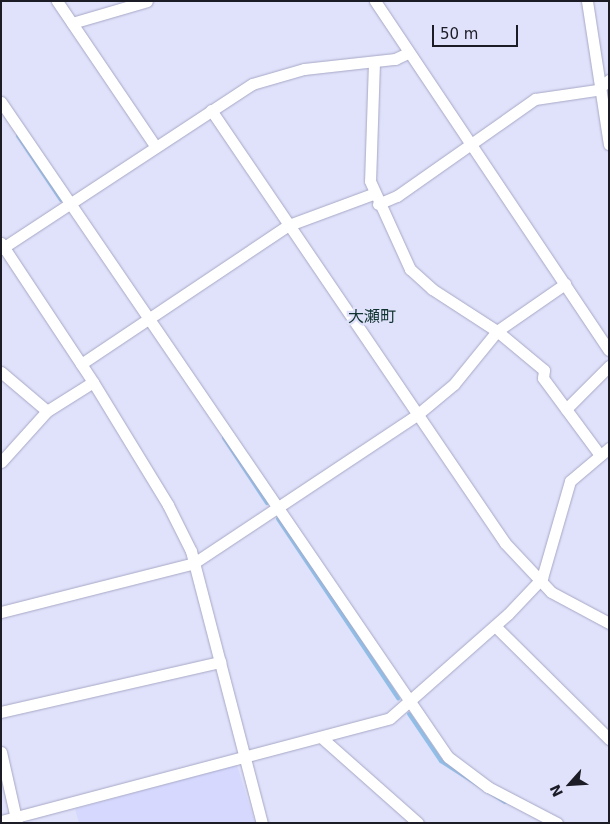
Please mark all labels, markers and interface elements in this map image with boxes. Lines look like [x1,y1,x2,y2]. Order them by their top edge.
scale bar [435,15,521,47]
text: 50 m [440,25,478,43]
district label: 大瀬町 [348,307,396,327]
north arrow [545,759,595,809]
text: N [547,782,566,799]

